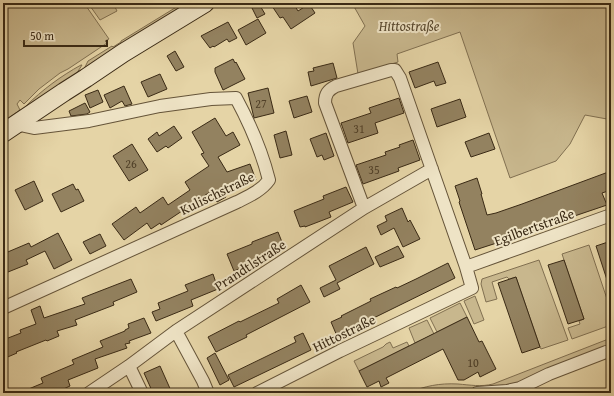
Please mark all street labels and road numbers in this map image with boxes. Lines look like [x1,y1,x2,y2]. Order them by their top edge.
street label: Kulischstraße [176,166,258,220]
street label: Egilbertstraße [491,203,577,251]
street label: Prandtlstraße [210,234,290,296]
street label: Hittostraße [309,309,379,357]

